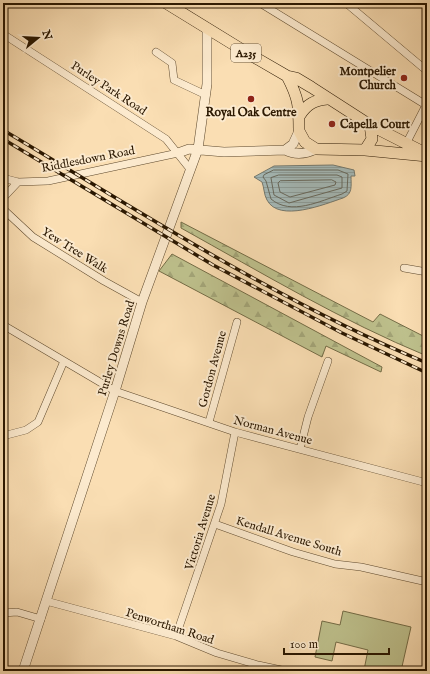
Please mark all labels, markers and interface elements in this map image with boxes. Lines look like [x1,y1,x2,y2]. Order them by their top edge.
north arrow [18,18,58,58]
text: N [38,28,55,42]
road number: A235 [231,44,261,62]
street label: Purley Park Road [68,58,150,119]
place label: Montpelier Church [340,64,397,93]
marker: Montpelier Church [399,73,409,83]
marker: Royal Oak Centre [246,94,256,104]
place label: Royal Oak Centre [206,105,297,121]
place label: Capella Court [340,117,411,133]
marker: Capella Court [327,119,337,129]
street label: Riddlesdown Road [40,143,137,176]
street label: Yew Tree Walk [39,224,111,277]
street label: Purley Downs Road [95,298,138,398]
street label: Gordon Avenue [195,329,230,409]
street label: Norman Avenue [232,413,314,448]
street label: Victoria Avenue [181,492,219,573]
street label: Kendall Avenue South [234,513,344,560]
street label: Penwortham Road [124,605,216,648]
scale bar [284,630,389,656]
text: 100 m [290,637,318,652]

